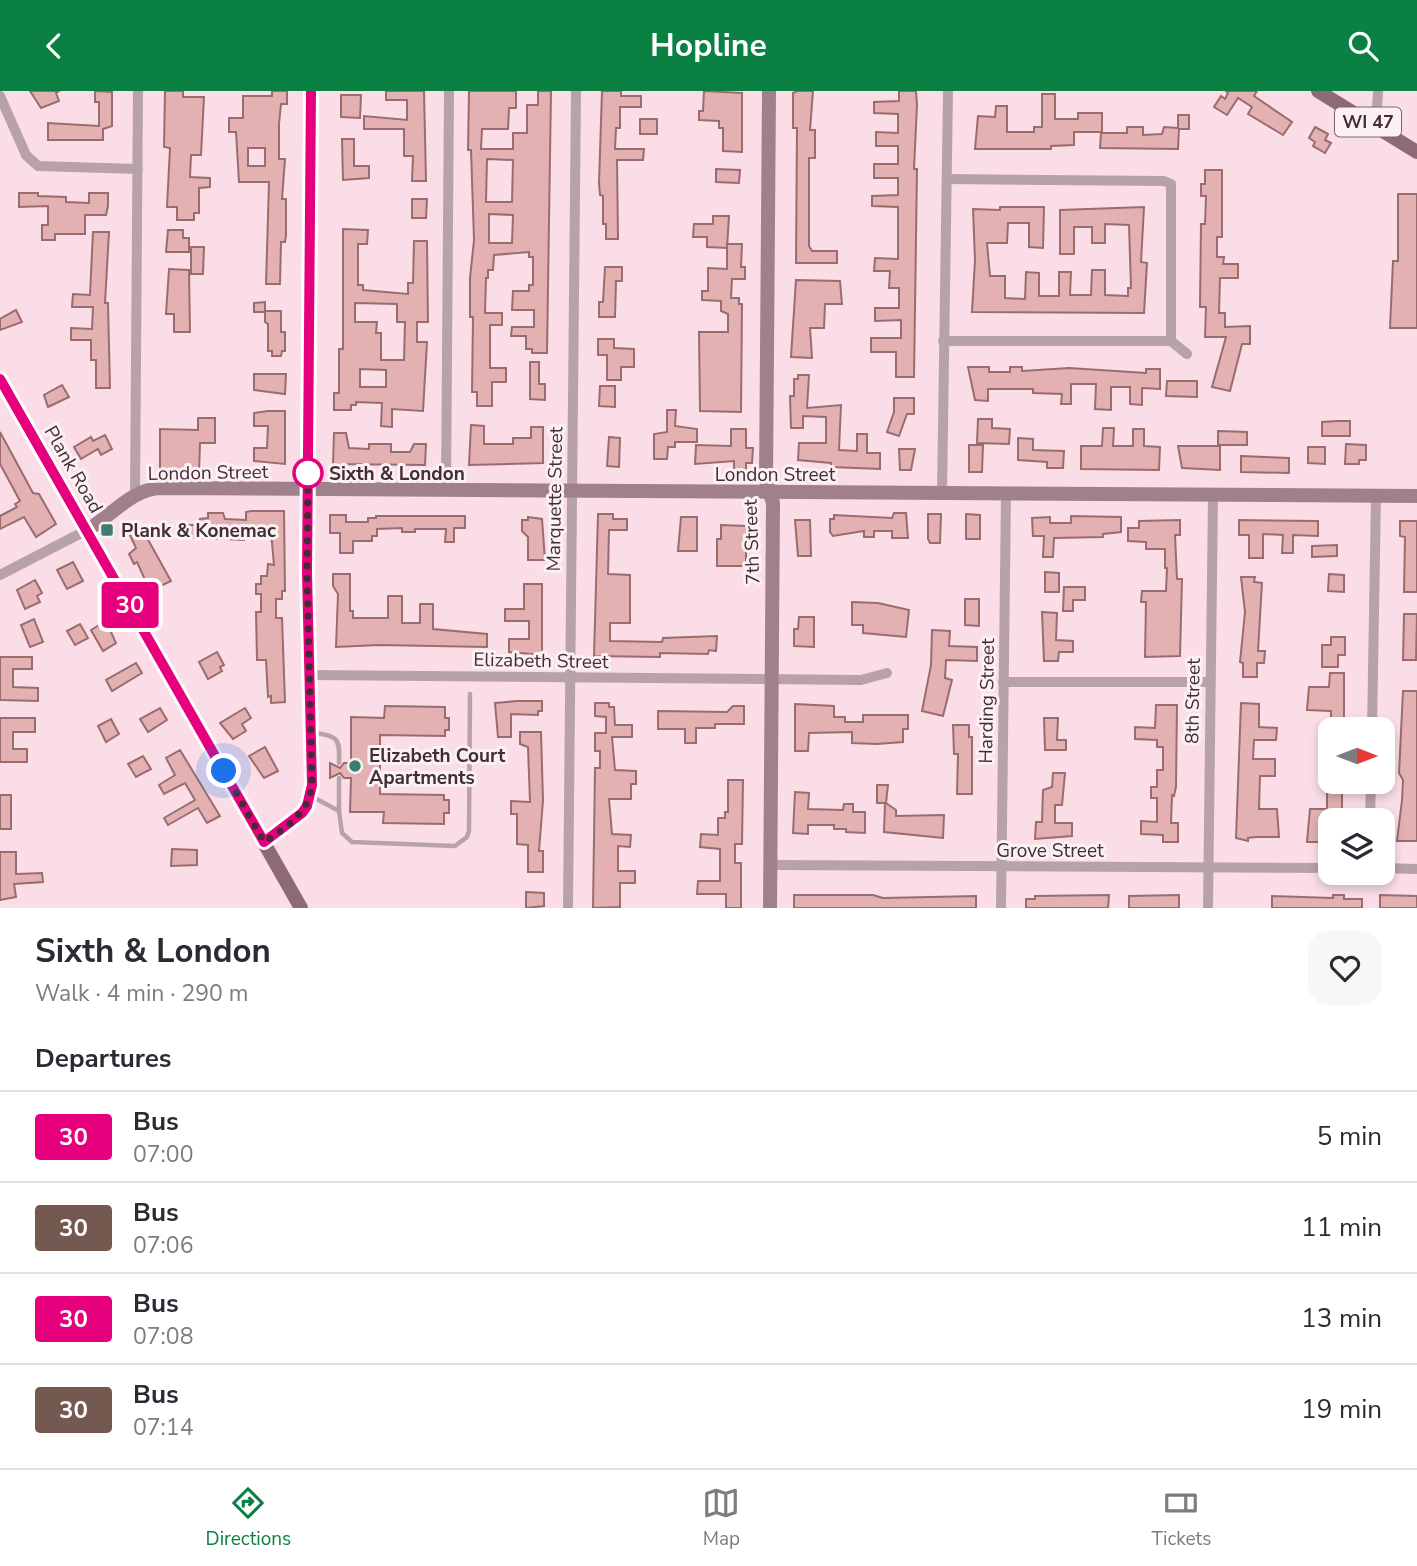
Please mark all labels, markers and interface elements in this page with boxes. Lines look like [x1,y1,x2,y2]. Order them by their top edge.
text: Hopline [650,24,767,67]
icon: back [35,27,73,65]
icon: search [1344,27,1382,65]
road number: WI 47 [1335,107,1401,137]
street label: Plank Road [38,421,109,518]
street label: Marquette Street [541,426,569,572]
marker: Sixth & London [293,458,323,488]
street label: London Street [147,459,269,487]
place label: Sixth & London [329,461,465,487]
street label: London Street [715,462,836,488]
street label: 7th Street [738,498,766,585]
place label: Plank & Konemac [121,518,276,544]
marker: Plank & Konemac [99,522,115,538]
line badge: 30 [99,582,162,628]
text: 30 [116,589,144,621]
street label: Harding Street [973,638,1001,764]
street label: Elizabeth Street [473,647,609,675]
street label: 8th Street [1179,658,1207,744]
north arrow [1318,717,1395,795]
map controls [1318,717,1395,885]
place label: Elizabeth Court Apartments [369,743,506,791]
your location [206,753,241,788]
marker: Elizabeth Court Apartments [347,758,363,774]
button: layers [1318,808,1395,885]
street label: Grove Street [996,838,1104,864]
text: Sixth & London [35,929,271,974]
button: heart [1308,931,1382,1005]
text: Walk · 4 min · 290 m [35,978,248,1009]
text: Departures [35,1041,171,1076]
text: Bus [133,1104,179,1139]
text: 5 min [1317,1119,1382,1154]
text: 30 [59,1121,88,1153]
text: 07:00 [133,1139,193,1170]
text: Bus [133,1195,179,1230]
text: 11 min [1301,1210,1382,1245]
text: 30 [59,1212,88,1244]
text: 07:06 [133,1230,193,1261]
text: Bus [133,1286,179,1321]
text: 13 min [1301,1301,1382,1336]
text: 30 [59,1303,88,1335]
text: 07:08 [133,1321,193,1352]
text: Bus [133,1377,179,1412]
text: 19 min [1301,1392,1382,1427]
text: 30 [59,1394,88,1426]
text: 07:14 [133,1412,193,1443]
tab: Directions [206,1484,291,1552]
tab: Map [702,1484,740,1552]
tab: Tickets [1152,1484,1211,1552]

